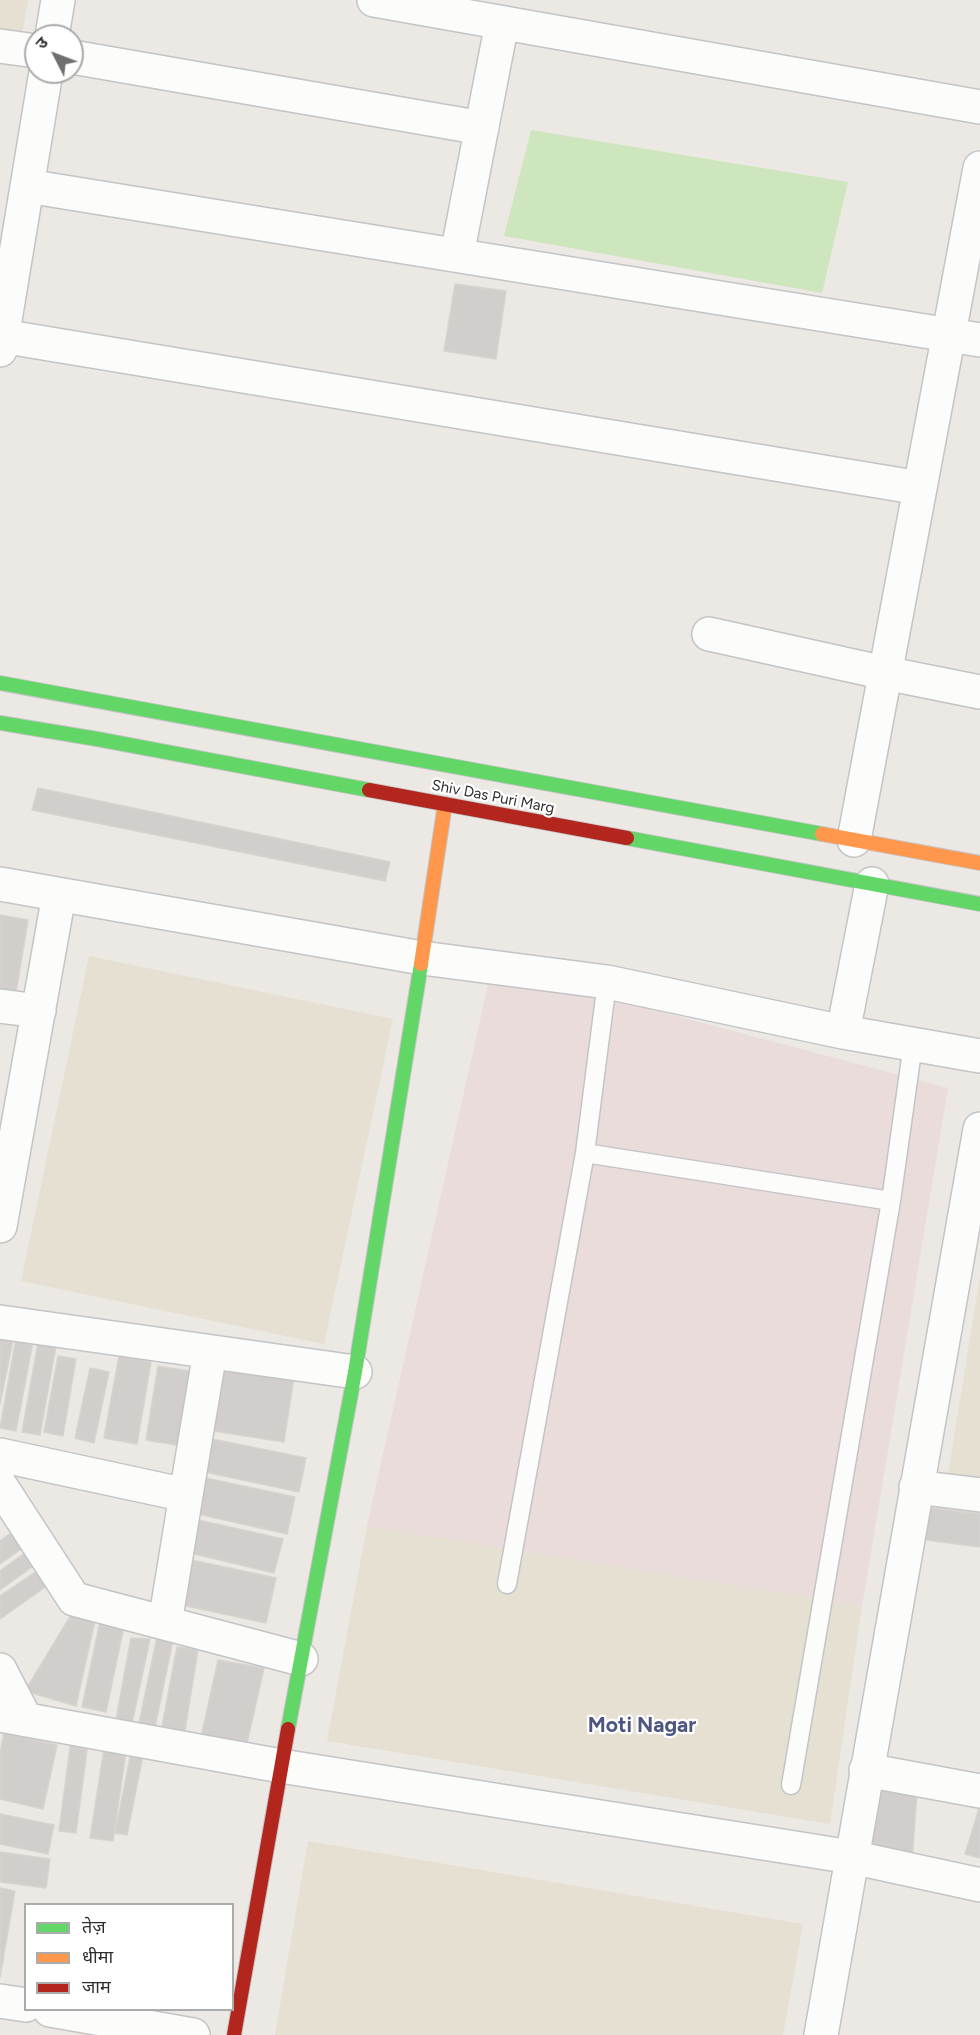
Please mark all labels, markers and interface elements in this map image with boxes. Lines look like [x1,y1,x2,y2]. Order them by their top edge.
north arrow [24,24,84,84]
text: उ [32,33,52,53]
street label: Shiv Das Puri Marg [430,776,556,818]
district label: Moti Nagar [588,1713,696,1739]
legend [24,1903,234,2011]
text: तेज़ [82,1916,106,1938]
text: धीमा [82,1946,113,1968]
text: जाम [82,1976,111,1998]

